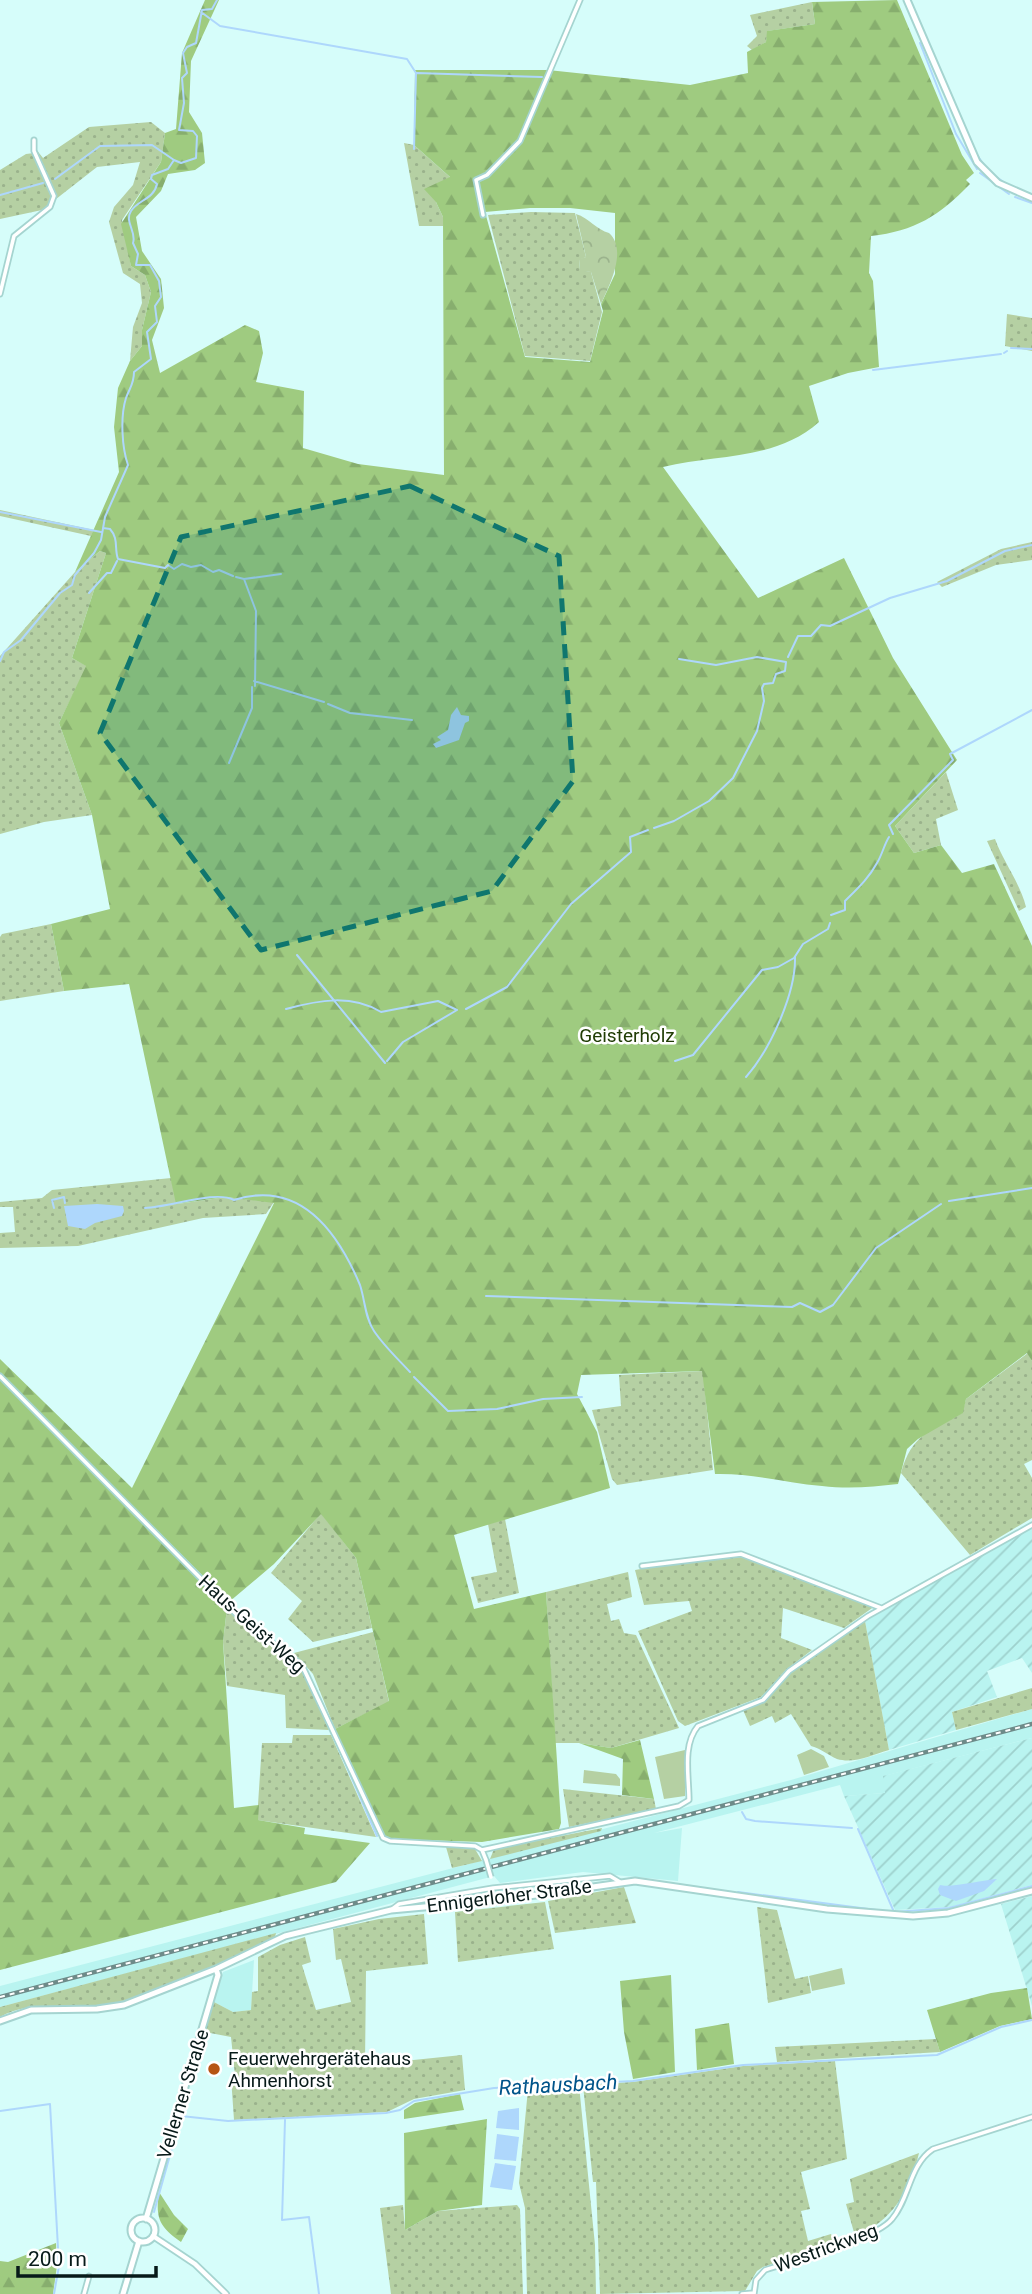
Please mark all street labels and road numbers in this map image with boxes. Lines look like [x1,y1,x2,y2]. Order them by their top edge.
street label: Haus-Geist-Weg [194,1570,310,1678]
street label: Ennigerloher Straße [425,1874,593,1918]
street label: Vellerner Straße [152,2026,214,2162]
street label: Westrickweg [771,2219,881,2277]

